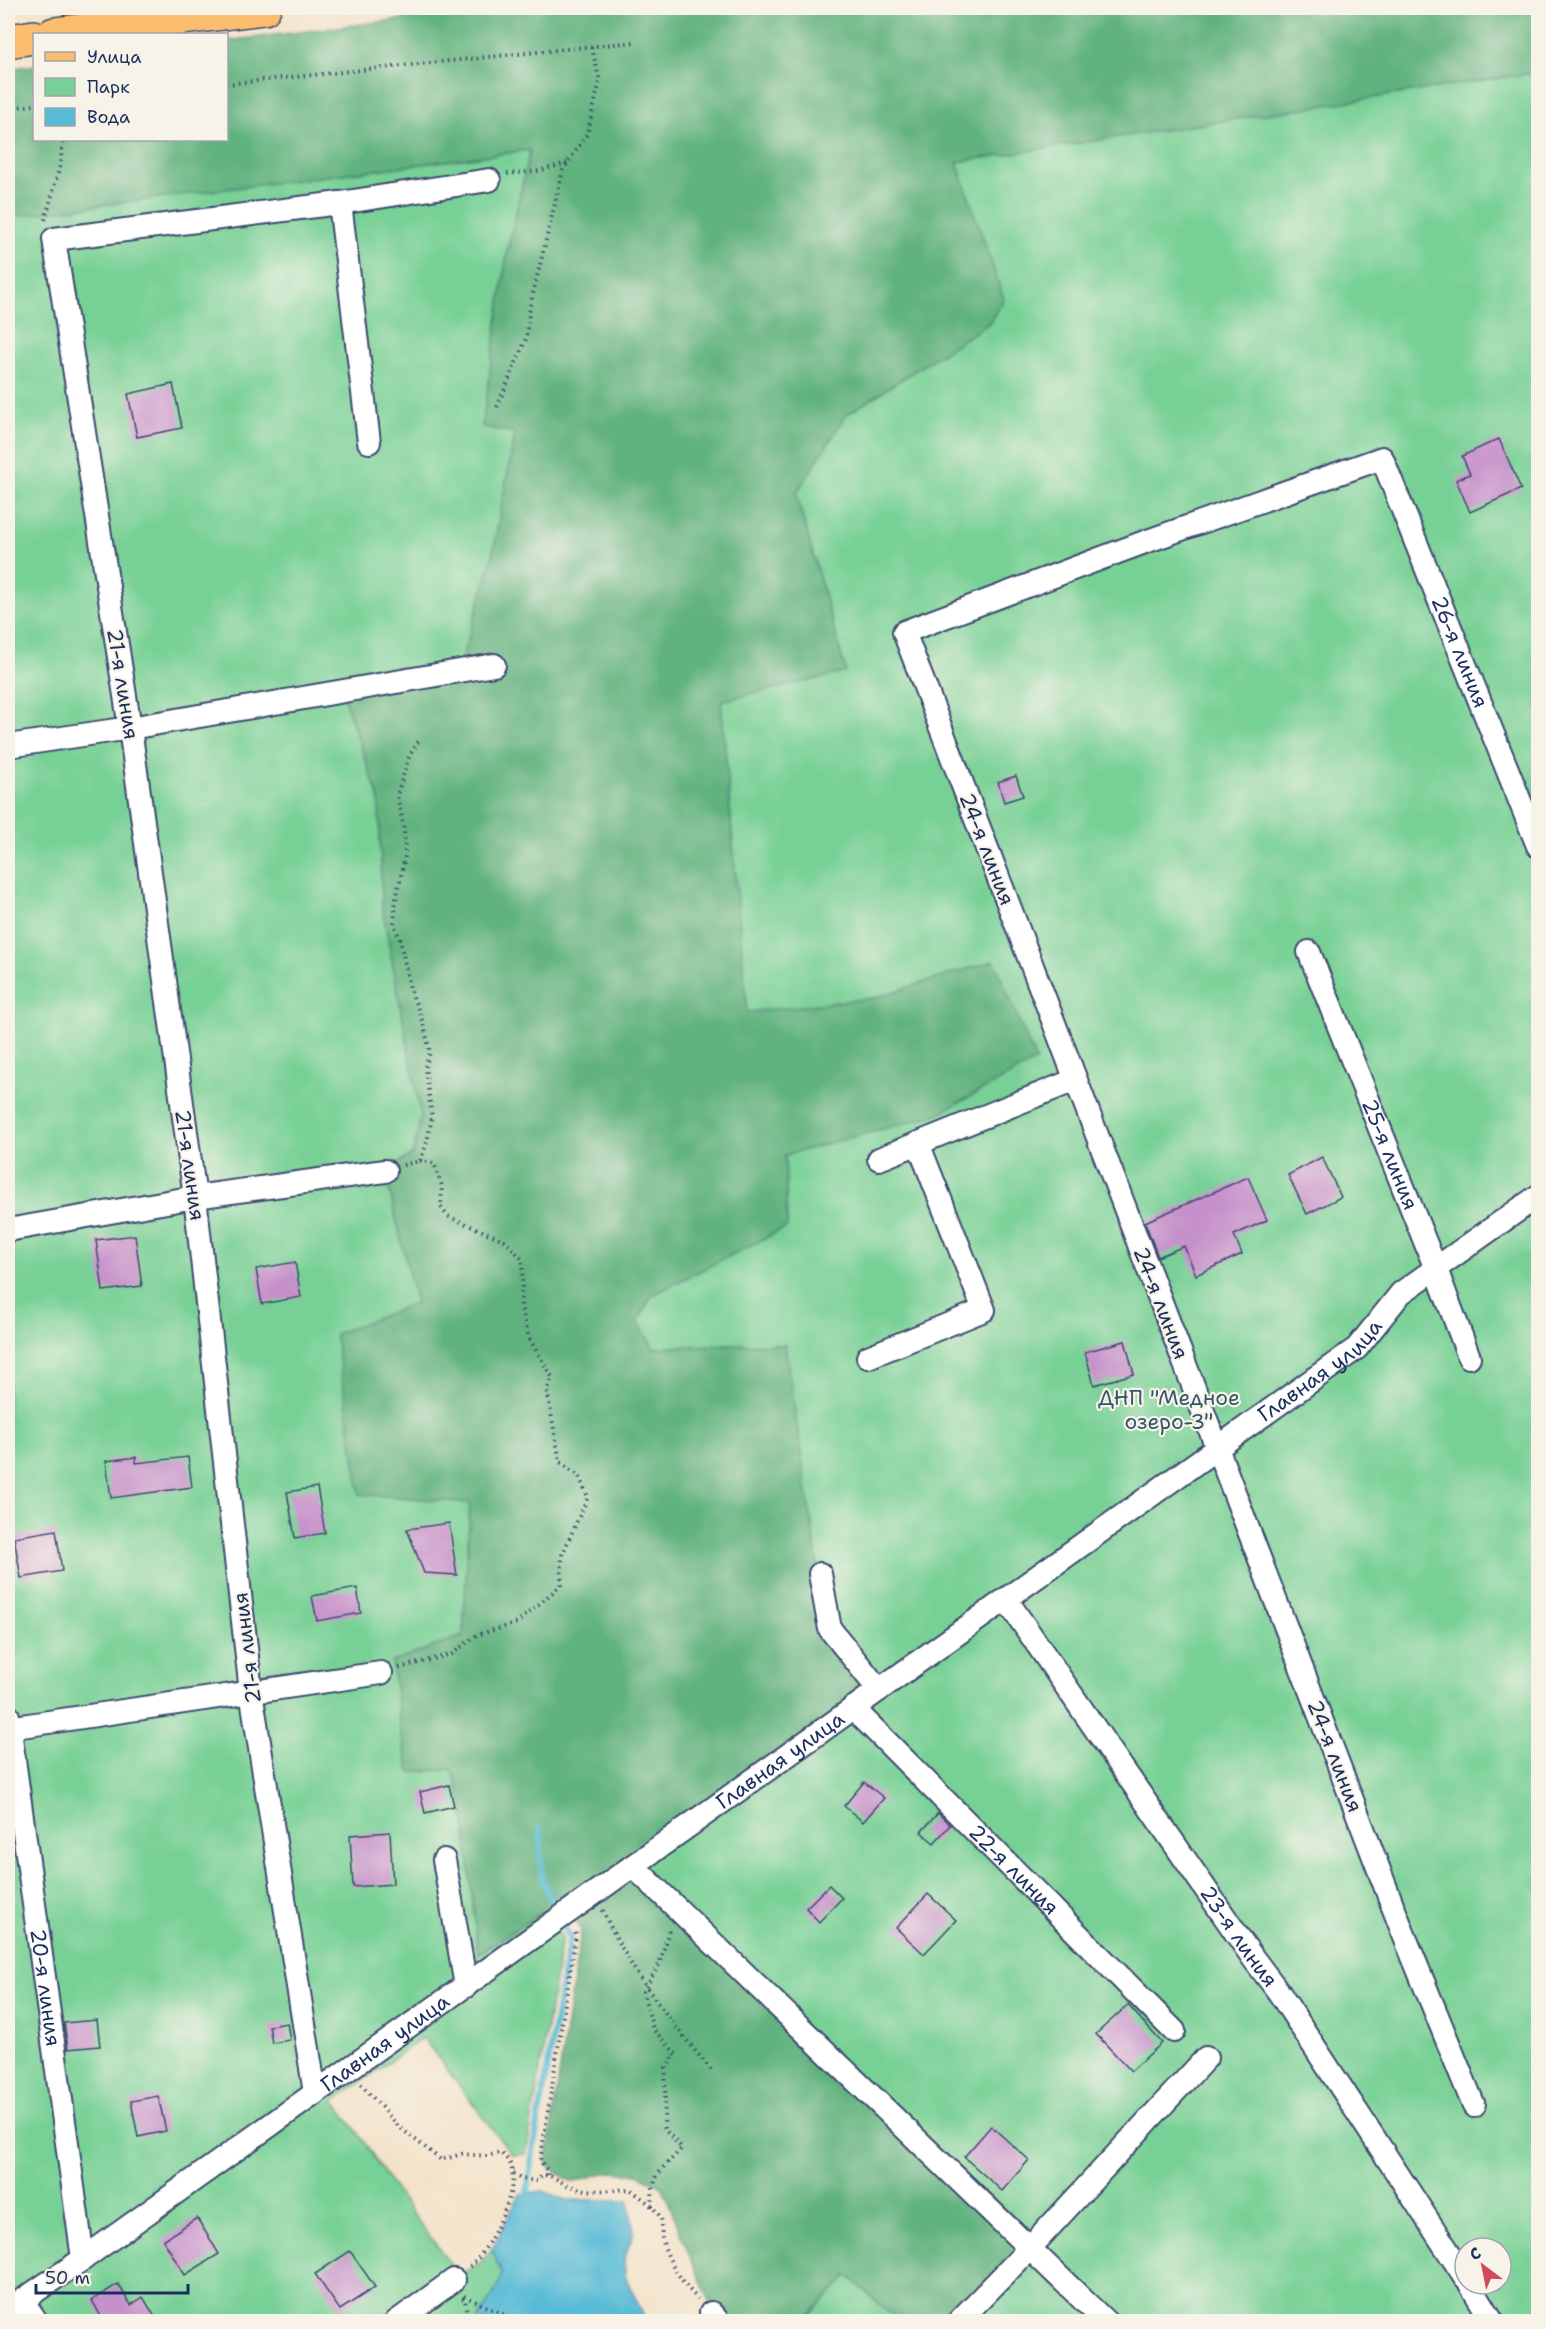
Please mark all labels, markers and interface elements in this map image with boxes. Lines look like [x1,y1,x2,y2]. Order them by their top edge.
legend [33,33,228,141]
text: Улица [87,45,141,69]
text: Парк [87,75,130,99]
text: Вода [87,105,130,129]
street label: 26-я линия [1425,592,1495,712]
street label: 21-я линия [100,627,146,741]
street label: 24-я линия [953,789,1021,909]
street label: 25-я линия [1355,1095,1425,1214]
street label: 21-я линия [168,1108,212,1222]
street label: 24-я линия [1127,1243,1195,1363]
street label: Главная улица [1252,1313,1389,1429]
park label: ДНП "Медное озеро-3" [1098,1384,1240,1436]
street label: 21-я линия [226,1591,268,1705]
street label: 24-я линия [1301,1696,1369,1816]
street label: Главная улица [710,1705,850,1816]
street label: 22-я линия [963,1818,1065,1921]
street label: 23-я линия [1193,1880,1284,1993]
street label: 20-я линия [24,1927,67,2048]
street label: Главная улица [315,1987,455,2099]
north arrow [1453,2236,1513,2296]
text: С [1466,2242,1485,2265]
scale bar [36,2257,188,2295]
text: 50 m [45,2266,90,2290]

